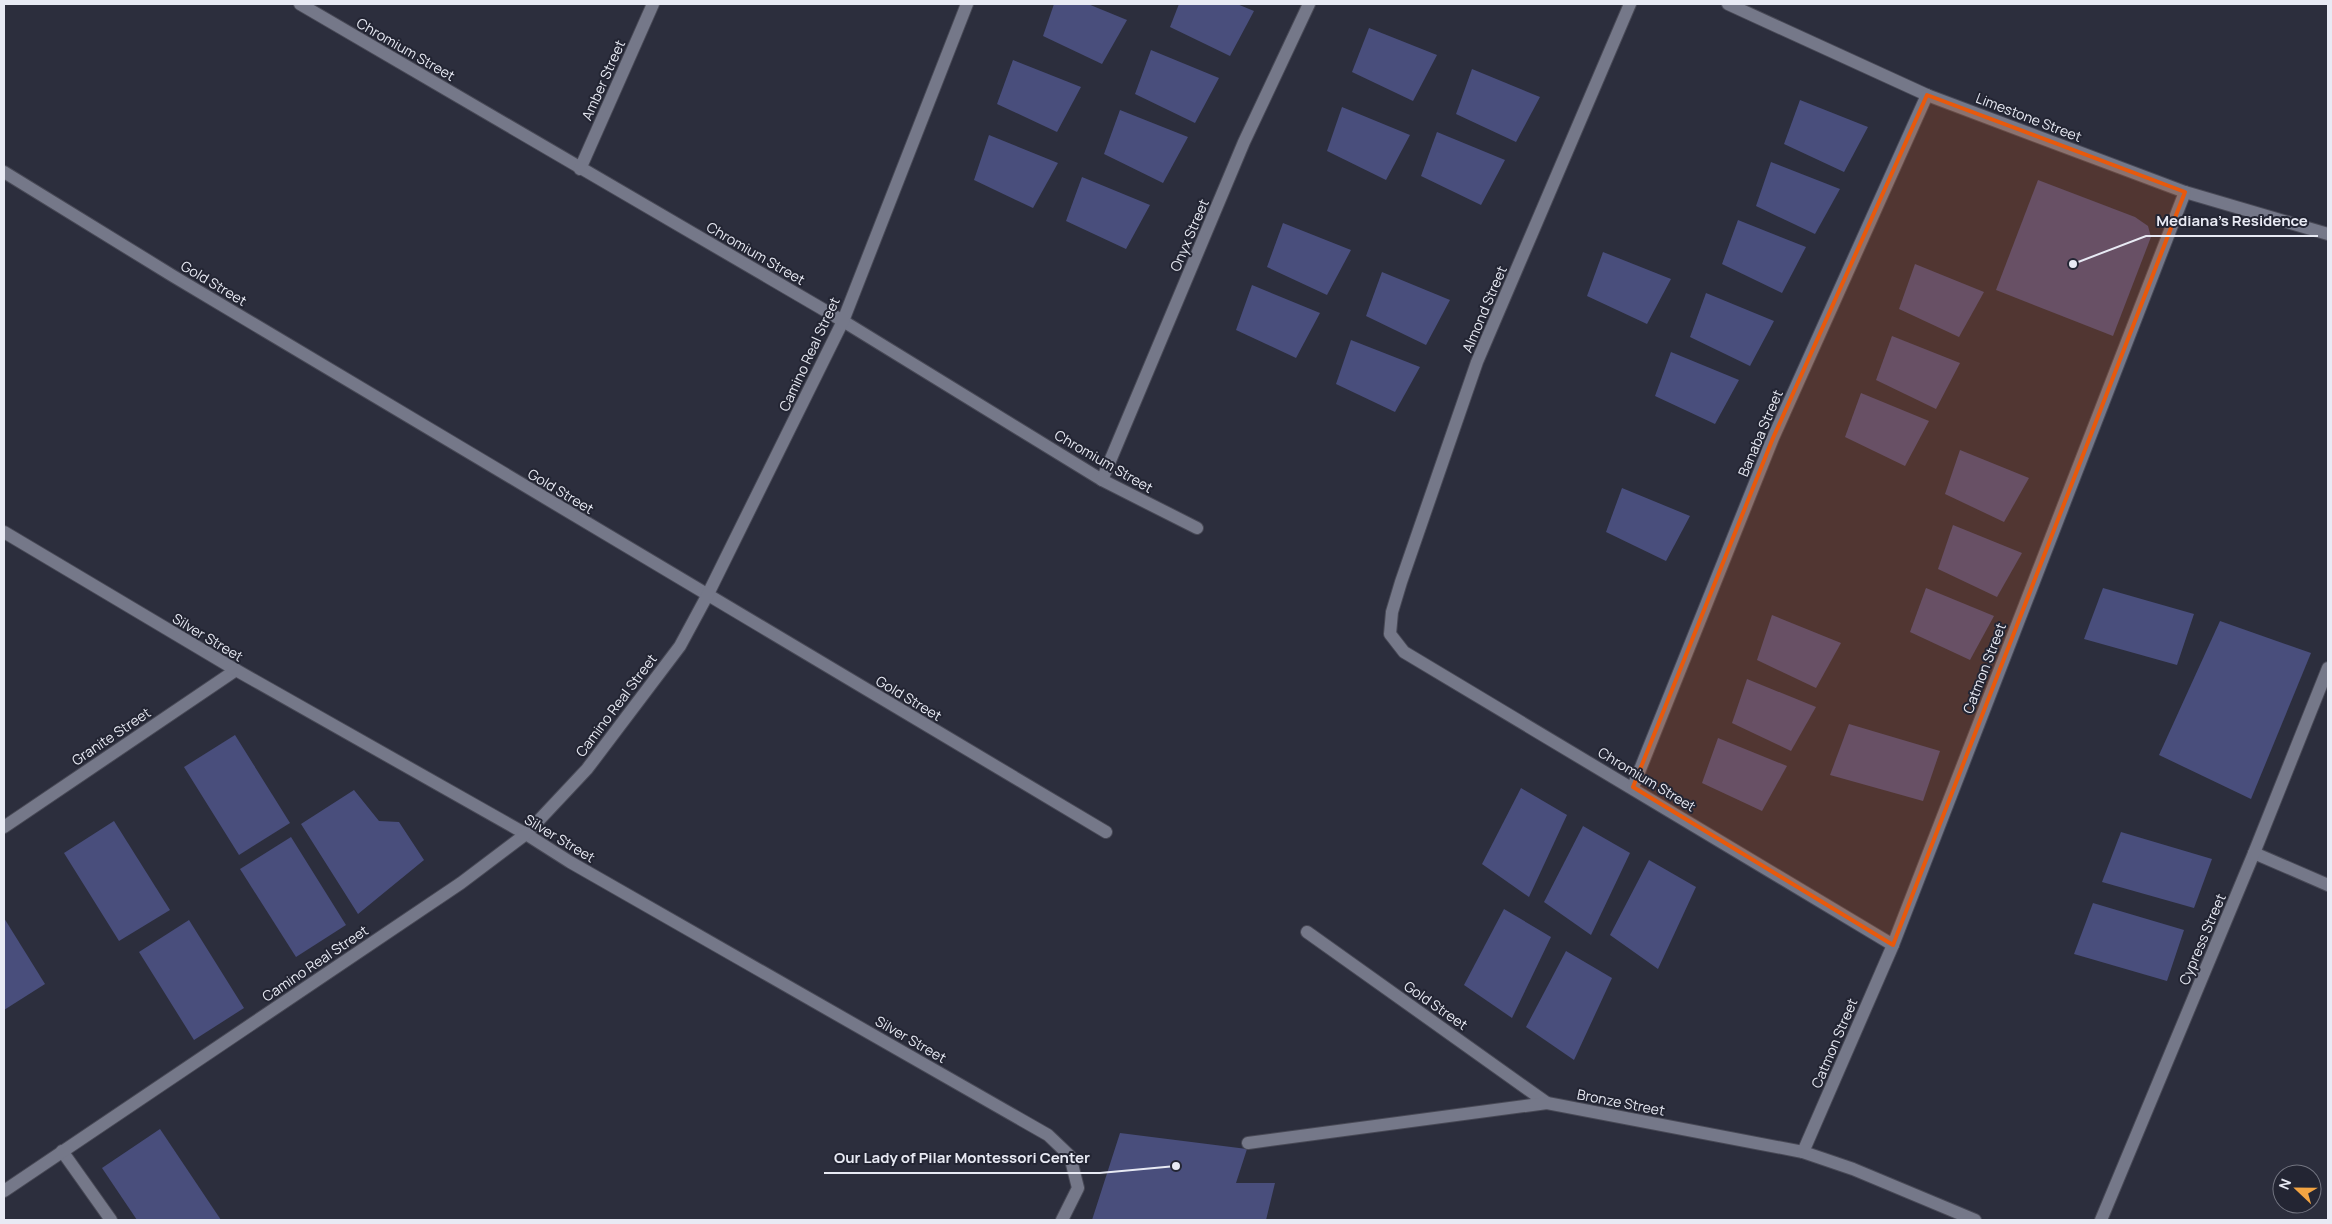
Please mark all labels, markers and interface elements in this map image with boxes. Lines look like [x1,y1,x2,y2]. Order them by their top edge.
street label: Chromium Street [353,13,459,85]
street label: Amber Street [577,36,629,123]
street label: Limestone Street [1973,88,2085,146]
street label: Onyx Street [1165,196,1213,274]
callout: Mediana's Residence [2146,206,2318,236]
text: Mediana's Residence [2156,210,2308,231]
street label: Chromium Street [703,217,809,289]
street label: Gold Street [178,256,251,310]
street label: Almond Street [1457,262,1511,355]
street label: Camino Real Street [774,293,844,414]
street label: Banaba Street [1733,386,1787,479]
street label: Chromium Street [1051,425,1157,497]
street label: Gold Street [525,464,598,518]
street label: Silver Street [169,608,247,666]
street label: Catmon Street [1958,620,2010,716]
street label: Camino Real Street [571,649,661,760]
street label: Gold Street [873,671,946,725]
street label: Granite Street [68,702,155,769]
street label: Chromium Street [1595,742,1700,816]
street label: Silver Street [521,809,599,867]
street label: Cypress Street [2174,890,2230,988]
street label: Camino Real Street [258,920,372,1006]
street label: Gold Street [1400,976,1472,1034]
street label: Catmon Street [1807,995,1862,1091]
street label: Silver Street [872,1011,950,1067]
street label: Bronze Street [1575,1084,1667,1120]
callout: Our Lady of Pilar Montessori Center [824,1143,1100,1173]
text: Our Lady of Pilar Montessori Center [834,1147,1090,1168]
north arrow [2272,1164,2322,1214]
text: N [2274,1176,2295,1192]

